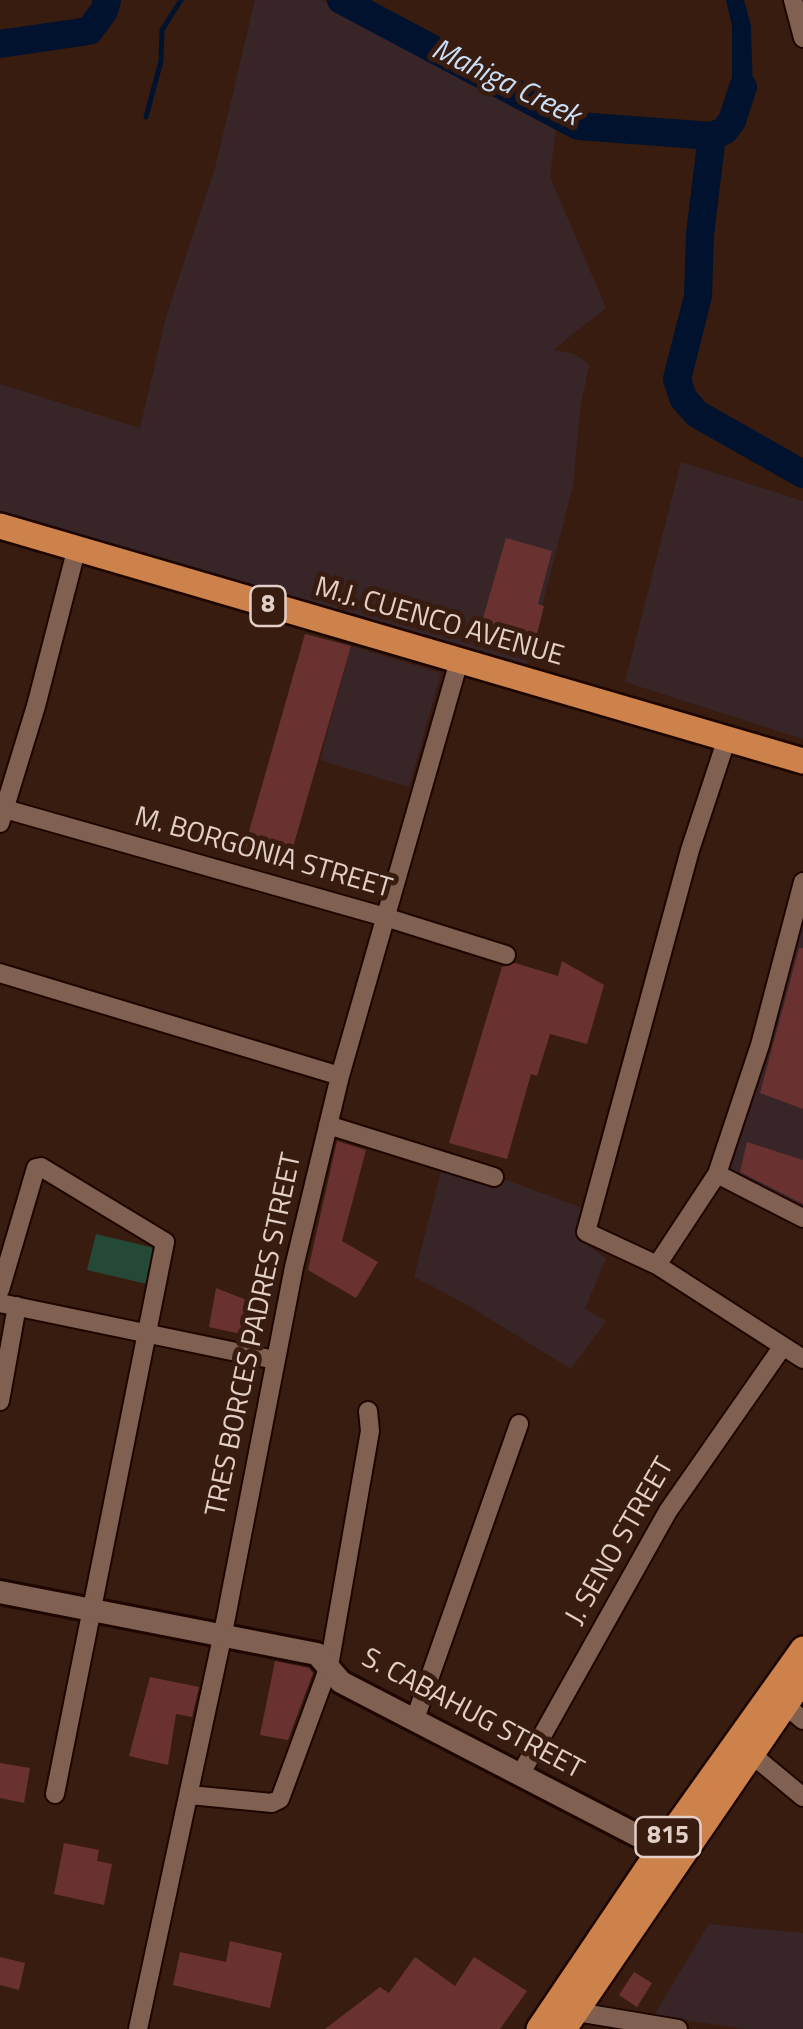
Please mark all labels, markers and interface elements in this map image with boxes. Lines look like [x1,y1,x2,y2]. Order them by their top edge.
water label: Mahiga Creek [425,33,585,135]
street label: M.J. CUENCO AVENUE [311,571,567,675]
road number: 8 [250,586,286,626]
street label: M. BORGONIA STREET [131,801,395,907]
street label: TRES BORCES PADRES STREET [200,1150,310,1520]
street label: J. SENO STREET [560,1452,682,1632]
street label: S. CABAHUG STREET [355,1642,589,1788]
road number: 815 [636,1817,700,1857]

